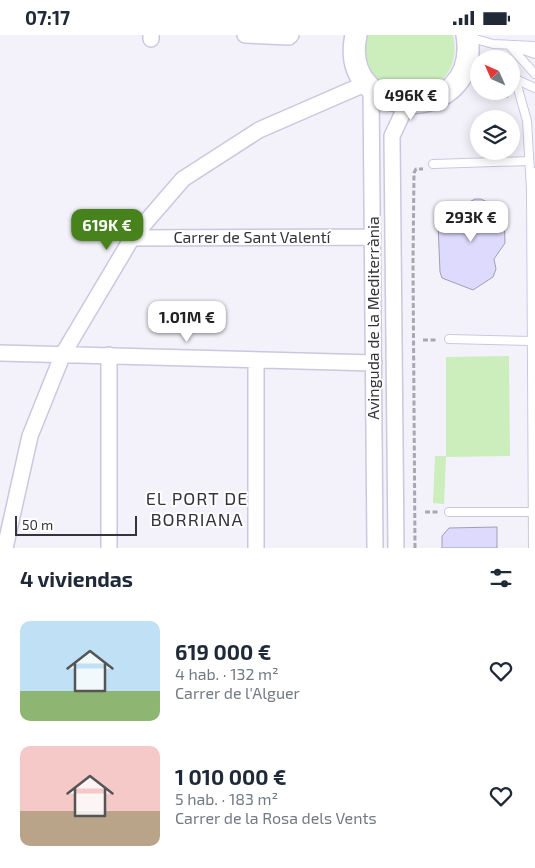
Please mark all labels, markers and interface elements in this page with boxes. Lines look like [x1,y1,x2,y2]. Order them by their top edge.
text: 07:17 [25,6,70,29]
north arrow [470,50,520,100]
map controls [470,50,520,160]
pin: 496K € [370,79,452,121]
text: 496K € [385,85,437,104]
button: layers [470,110,520,160]
pin: 293K € [430,201,512,243]
text: 293K € [445,207,497,226]
pin: 619K € [66,209,148,251]
text: 619K € [82,215,132,234]
street label: Avinguda de la Mediterrània [363,216,382,420]
street label: Carrer de Sant Valentí [173,227,332,246]
pin: 1.01M € [141,301,233,343]
text: 1.01M € [159,307,215,326]
district label: EL PORT DE BORRIANA [146,487,248,530]
scale bar [15,513,138,536]
text: 50 m [22,516,53,533]
icon: filters [487,564,515,592]
text: 4 viviendas [20,566,133,591]
text: 619 000 € [175,639,271,664]
icon: home [60,641,120,701]
icon: heart [487,657,515,685]
text: 4 hab. · 132 m² [175,664,279,683]
text: Carrer de l'Alguer [175,683,300,702]
text: 1 010 000 € [175,764,287,789]
icon: home [60,766,120,826]
icon: heart [487,782,515,810]
text: 5 hab. · 183 m² [175,789,278,808]
text: Carrer de la Rosa dels Vents [175,808,377,827]

